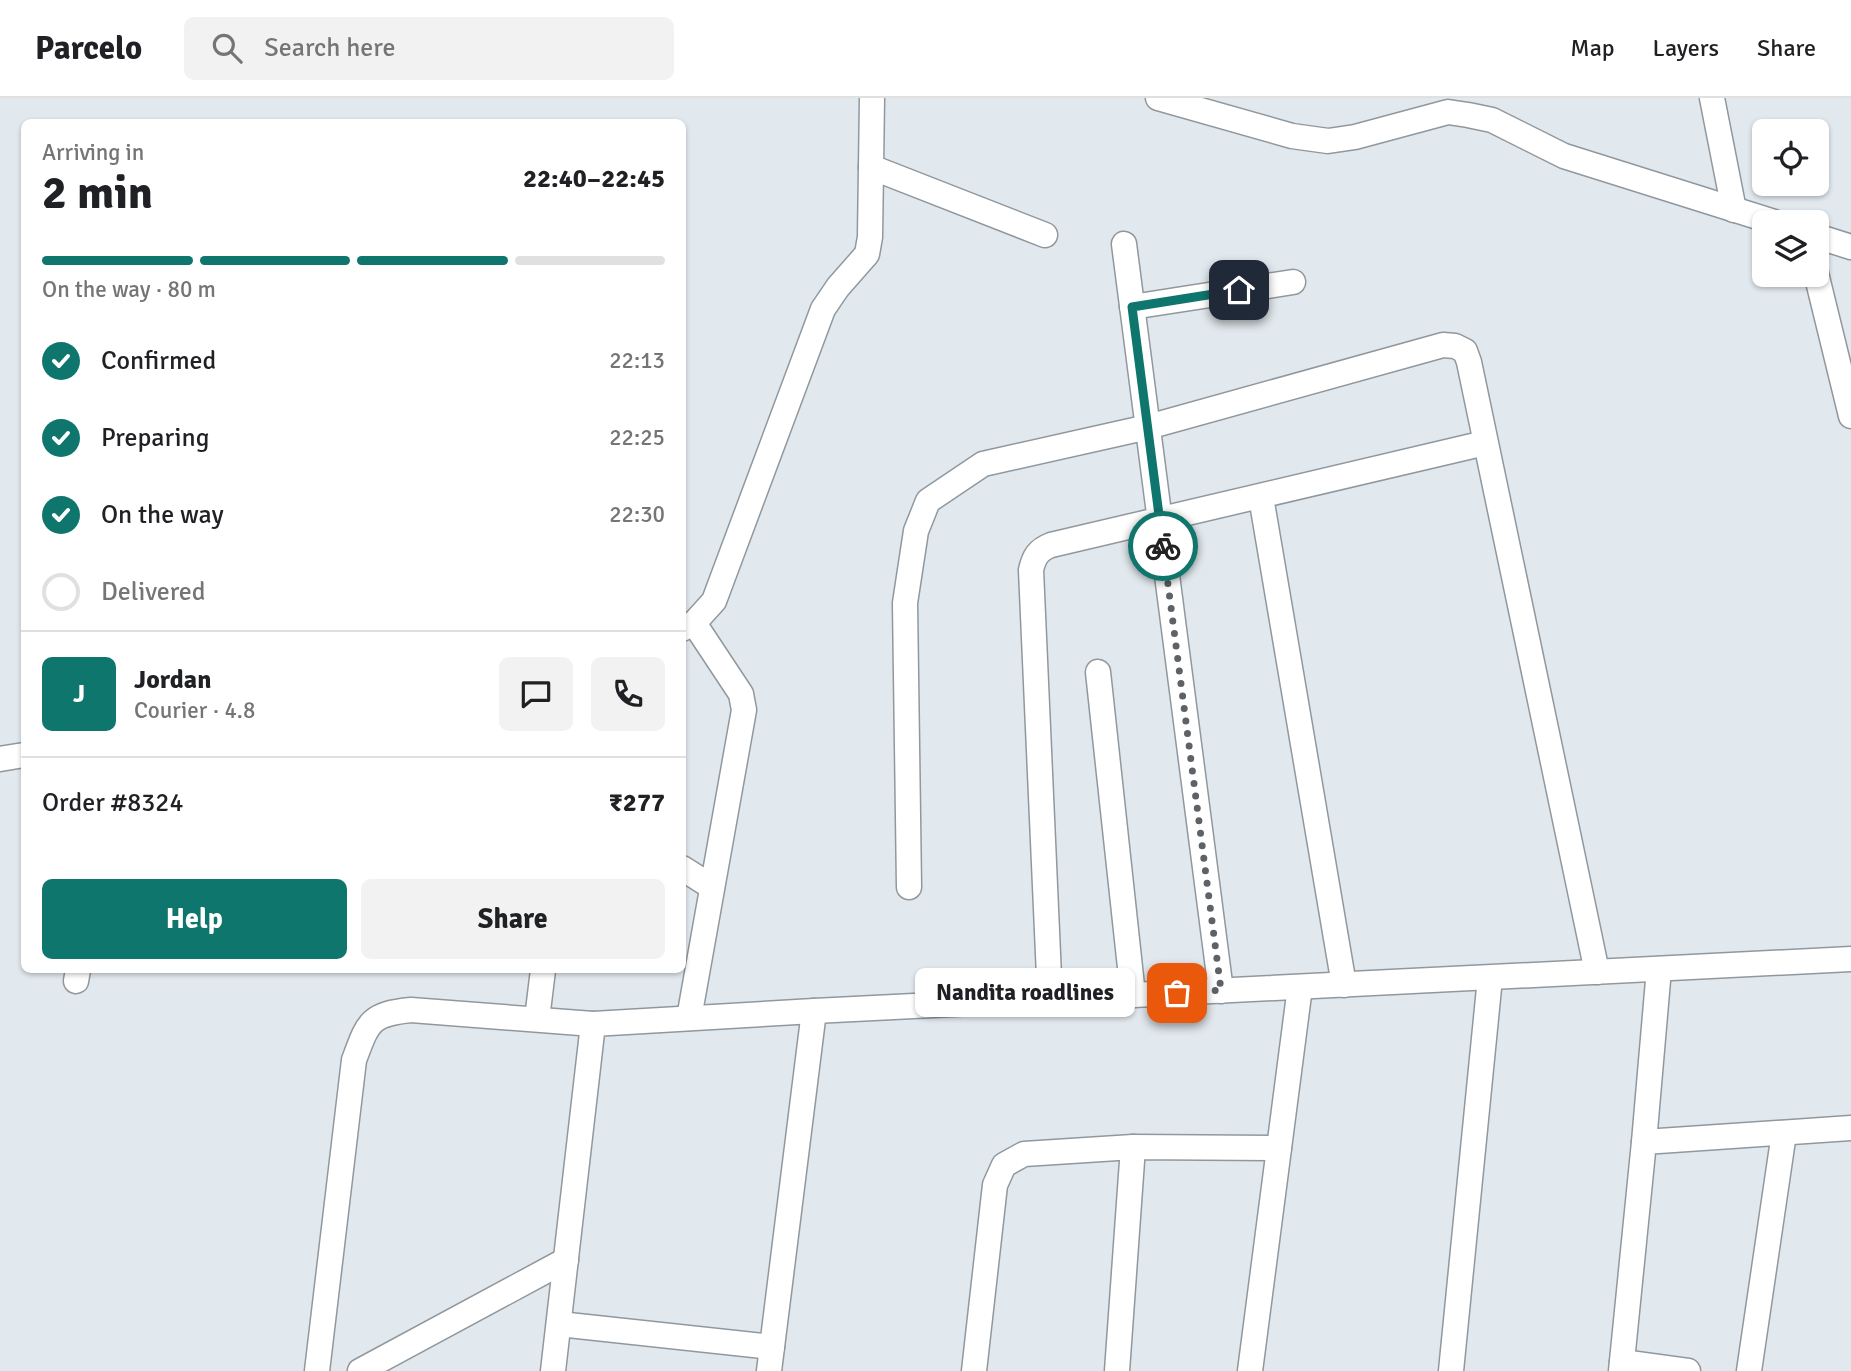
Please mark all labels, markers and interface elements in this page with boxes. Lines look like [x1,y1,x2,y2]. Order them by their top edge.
search box [184,17,674,80]
text: Parcelo [35,28,142,69]
icon: search [208,29,246,67]
text: Search here [264,32,395,64]
text: Map [1570,33,1615,63]
text: Layers [1653,33,1719,63]
text: Share [1757,33,1816,63]
map controls [1752,119,1829,287]
button: locate [1752,119,1829,196]
text: Arriving in [42,138,144,167]
text: 22:40–22:45 [523,163,665,195]
text: 2 min [42,165,153,221]
button: layers [1752,210,1829,287]
pin [1209,260,1269,320]
icon: home [1220,271,1258,309]
text: On the way · 80 m [42,275,216,304]
icon: check [42,342,80,380]
text: Confirmed [101,345,216,377]
text: 22:13 [609,346,665,375]
icon: check [42,419,80,457]
text: Preparing [101,422,209,454]
text: 22:25 [609,423,665,452]
icon: check [42,496,80,534]
text: On the way [101,499,224,531]
text: 22:30 [609,500,665,529]
courier [1128,511,1198,581]
icon: bike [1144,527,1182,565]
text: Delivered [101,576,206,608]
button: chat [499,657,573,731]
button: phone [591,657,665,731]
text: Jordan [134,664,211,696]
text: J [73,678,85,710]
text: Courier · 4.8 [134,696,255,725]
text: Order #8324 [42,787,183,819]
text: ₹277 [609,787,665,819]
button: Help [42,879,347,959]
button: Share [361,879,665,959]
pin [1147,963,1207,1023]
callout: Nandita roadlines [914,968,1135,1018]
icon: bag [1158,974,1196,1012]
text: Nandita roadlines [936,978,1114,1007]

